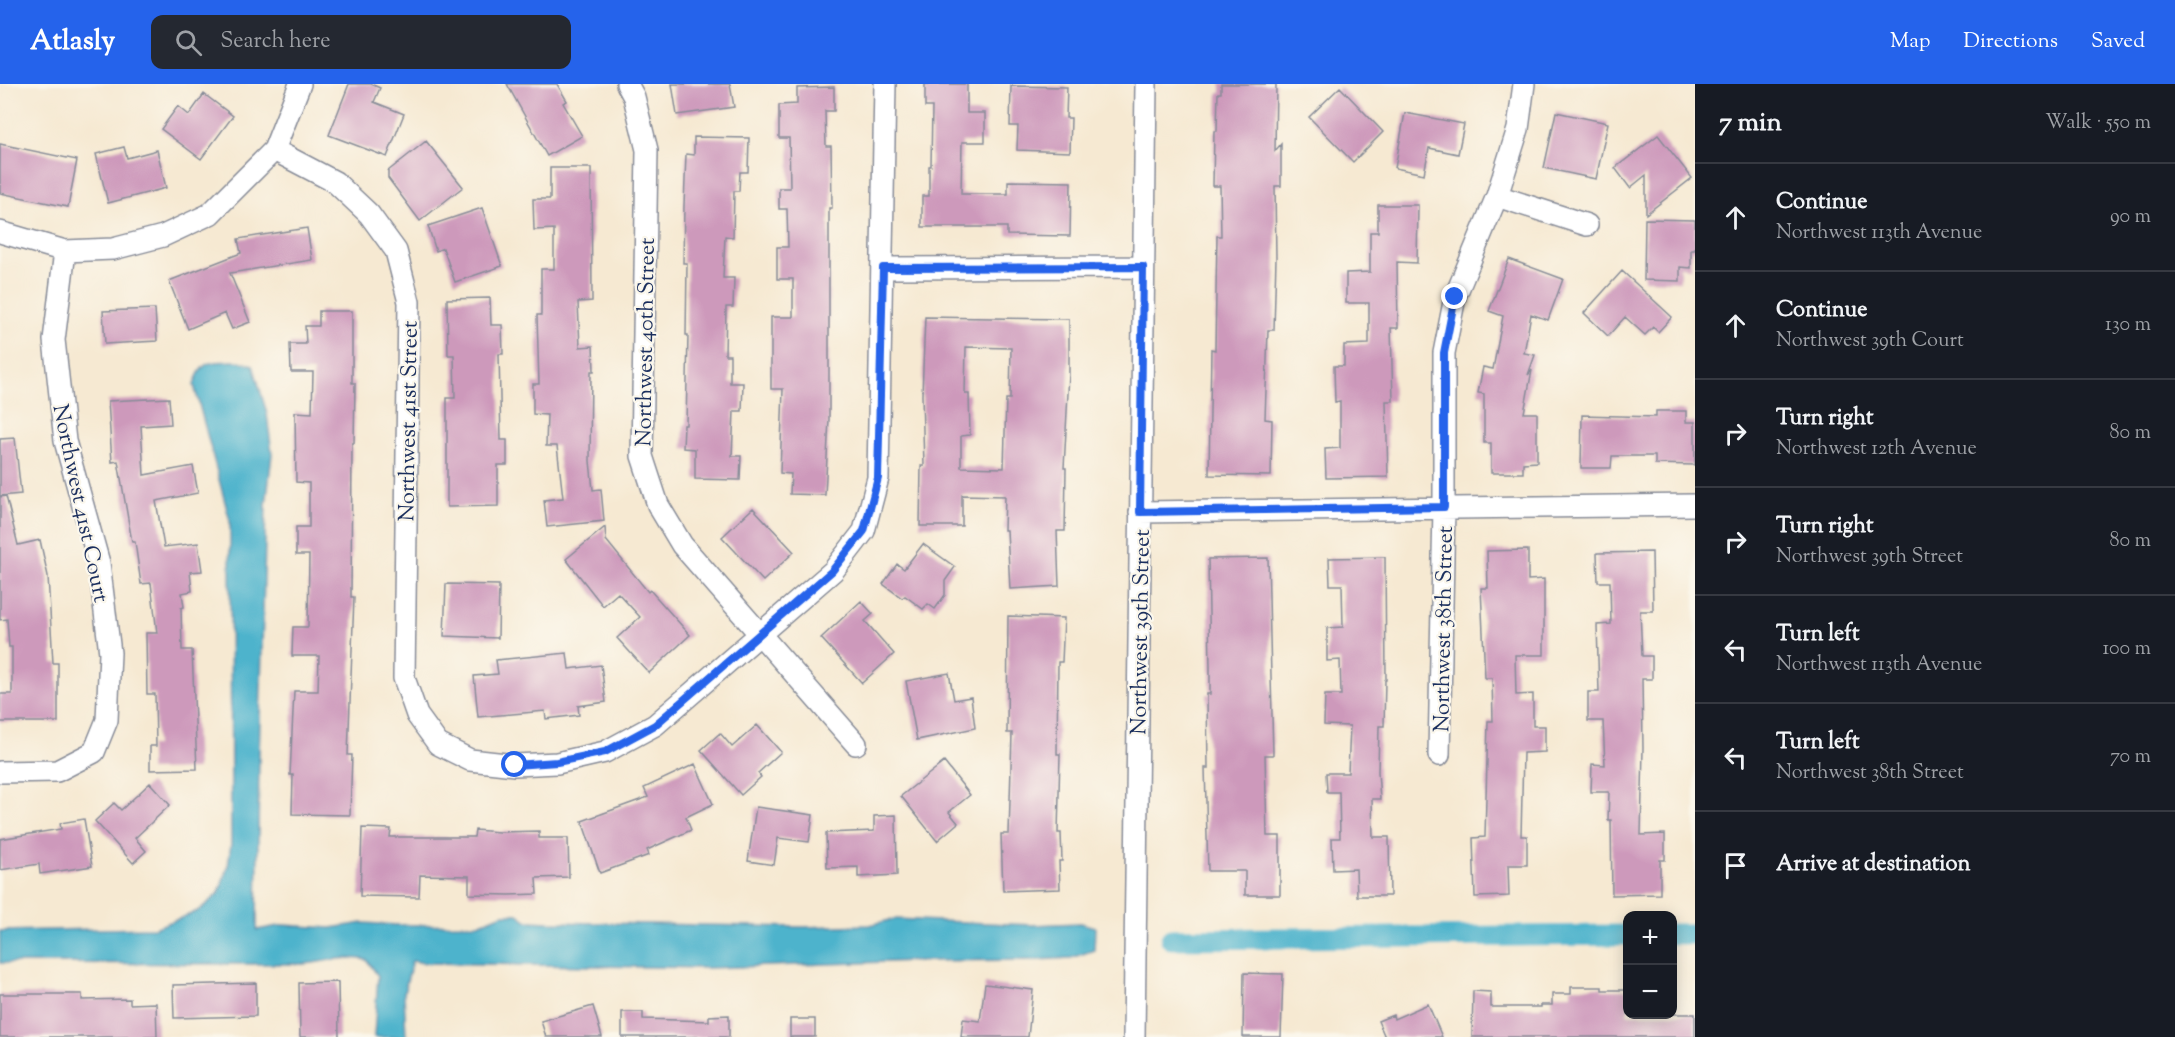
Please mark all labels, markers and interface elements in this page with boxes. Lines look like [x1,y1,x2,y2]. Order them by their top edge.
search box [151,15,571,69]
text: Atlasly [30,22,115,62]
icon: search [172,26,205,59]
text: Search here [220,26,331,58]
text: Map [1890,27,1930,57]
text: Directions [1963,27,2058,57]
text: Saved [2091,27,2145,57]
text: 7 min [1719,105,1782,142]
text: Walk · 550 m [2045,109,2151,138]
text: Continue [1776,187,1867,219]
icon: ahead [1719,201,1752,234]
text: 90 m [2110,203,2151,232]
text: Northwest 113th Avenue [1776,219,1982,248]
street label: Northwest 40th Street [629,237,665,447]
route end [1441,283,1467,309]
text: Continue [1776,295,1867,327]
icon: ahead [1719,309,1752,342]
text: 130 m [2105,311,2151,340]
street label: Northwest 41st Street [392,320,428,522]
text: Northwest 39th Court [1776,327,1964,356]
street label: Northwest 41st Court [42,402,116,606]
text: Turn right [1776,403,1873,435]
icon: right [1719,417,1752,450]
text: 80 m [2110,419,2151,448]
text: Northwest 12th Avenue [1776,435,1977,464]
text: Turn right [1776,511,1873,543]
street label: Northwest 38th Street [1427,525,1463,733]
icon: right [1719,525,1752,558]
text: 80 m [2110,527,2151,556]
street label: Northwest 39th Street [1124,528,1160,735]
text: Northwest 39th Street [1776,543,1963,572]
text: Turn left [1776,619,1859,651]
icon: left [1719,633,1752,666]
text: 100 m [2102,635,2151,664]
text: Northwest 113th Avenue [1776,651,1982,680]
text: Turn left [1776,727,1859,759]
icon: left [1719,741,1752,774]
text: 70 m [2110,743,2151,772]
route start [501,751,527,777]
text: Northwest 38th Street [1776,759,1964,788]
icon: arrive [1719,849,1752,882]
text: Arrive at destination [1776,849,1971,881]
map controls [1623,911,1677,1019]
button: + [1623,911,1677,965]
button: − [1623,965,1677,1019]

